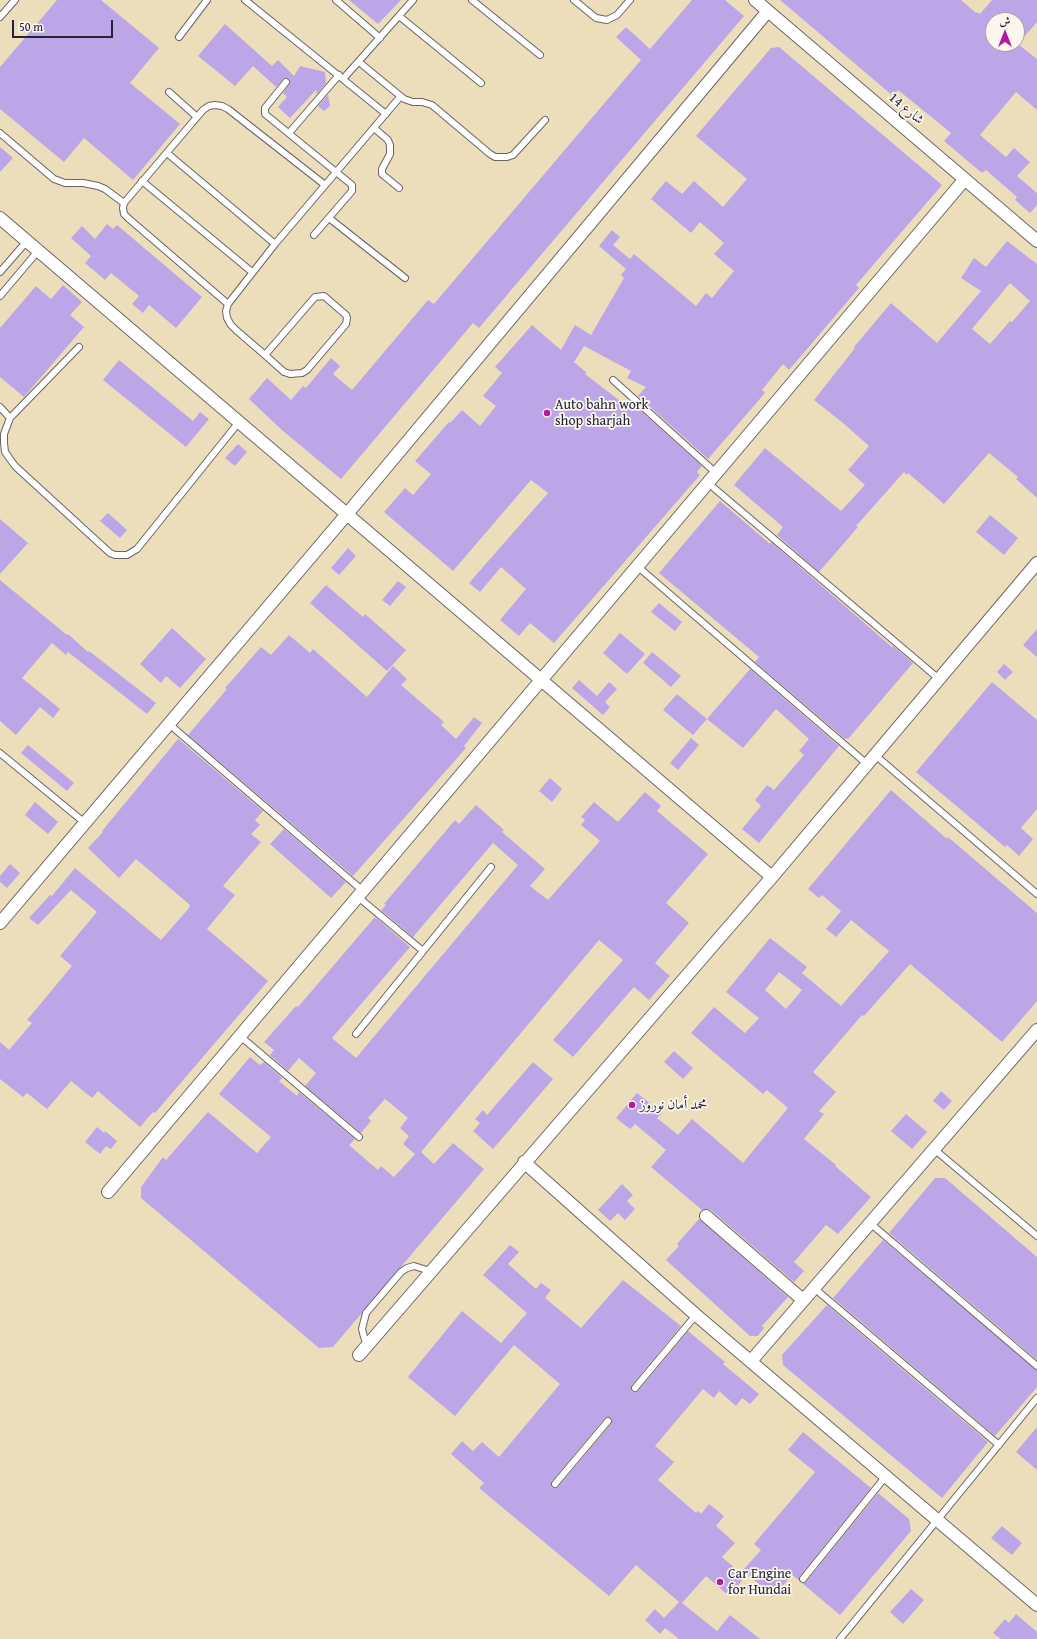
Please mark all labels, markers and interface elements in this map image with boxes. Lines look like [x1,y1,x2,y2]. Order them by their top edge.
scale bar [14,12,115,38]
north arrow [985,12,1025,52]
text: ش [1000,13,1010,29]
text: 50 m [19,18,43,35]
street label: شارع 14 [885,89,927,129]
place label: Auto bahn work shop sharjah [555,397,649,430]
marker: Auto bahn work shop sharjah [542,408,552,418]
place label: محمد أمان نوروز [640,1097,707,1113]
marker: محمد أمان نوروز [627,1100,637,1110]
place label: Car Engine for Hundai [728,1566,791,1598]
marker: Car Engine for Hundai [715,1577,725,1587]

